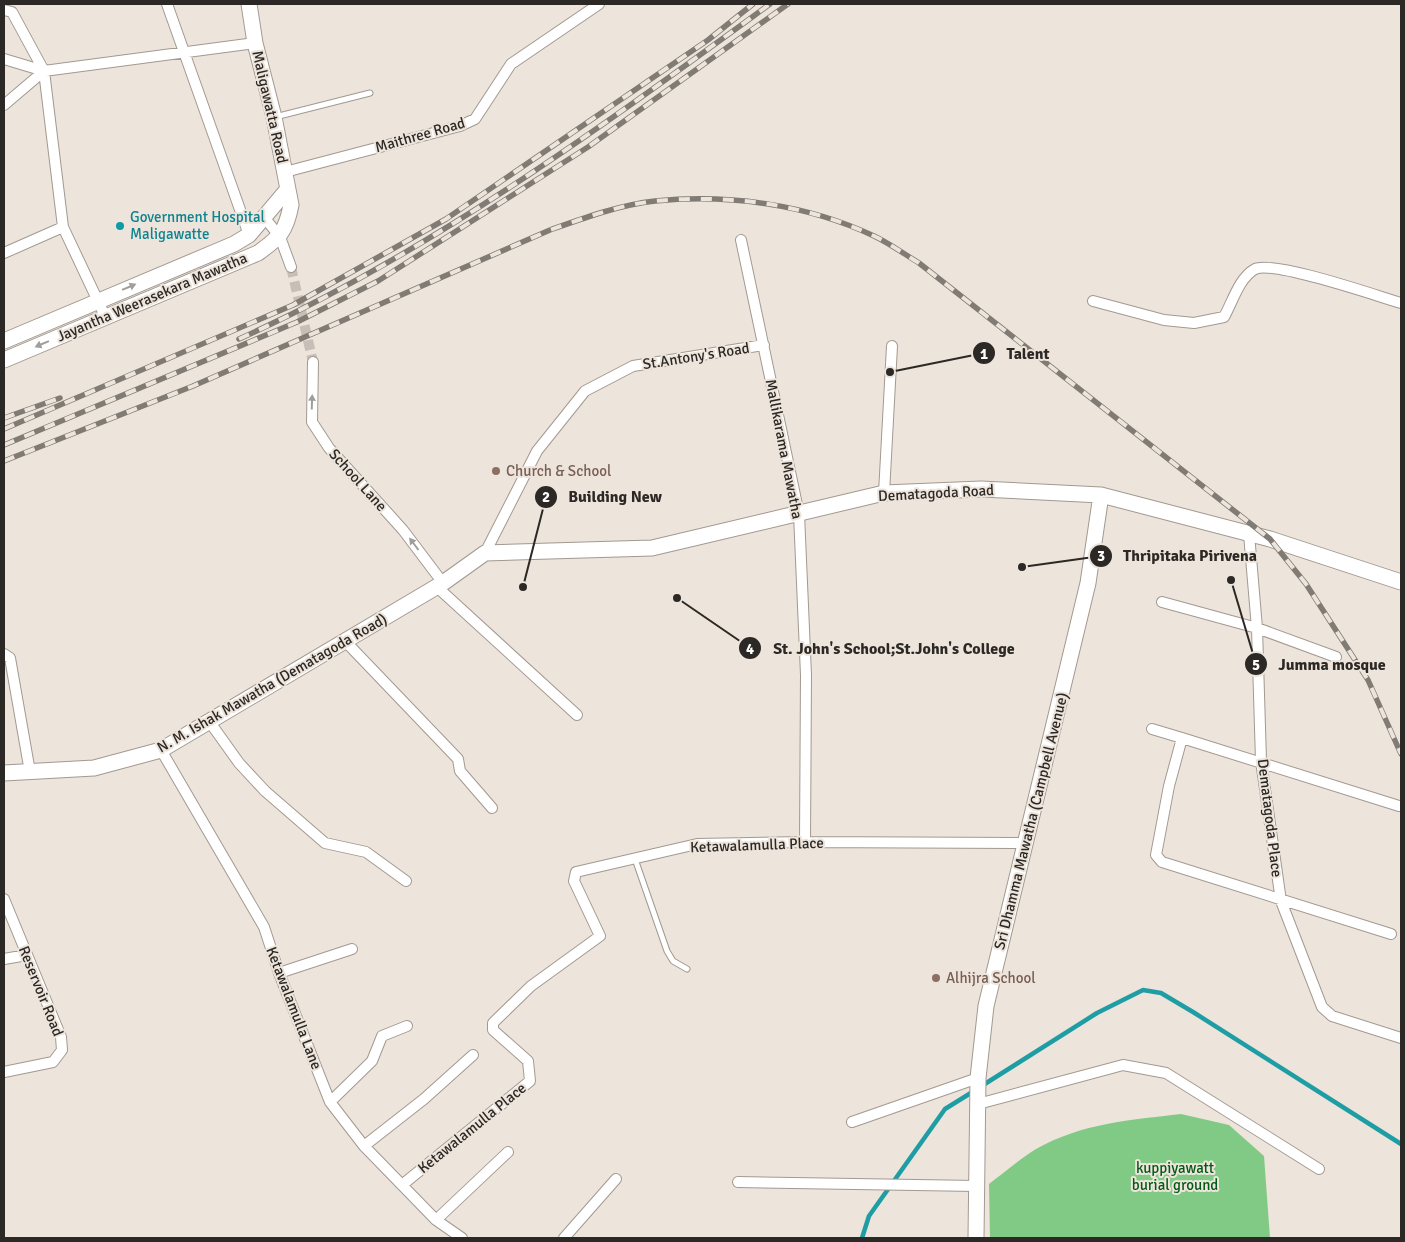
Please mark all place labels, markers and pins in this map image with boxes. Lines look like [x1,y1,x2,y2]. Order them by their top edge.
place label: Government Hospital Maligawatte [130,208,265,243]
marker: Government Hospital Maligawatte [114,220,126,232]
callout: Talent [971,338,1059,369]
place label: Church & School [506,462,611,480]
marker: Church & School [490,465,502,477]
callout: Building New [534,481,672,512]
callout: Thripitaka Pirivena [1088,540,1267,571]
callout: St. John's School;St.John's College [738,633,1024,664]
callout: Jumma mosque [1244,649,1396,680]
place label: Alhijra School [946,969,1036,987]
marker: Alhijra School [930,972,942,984]

